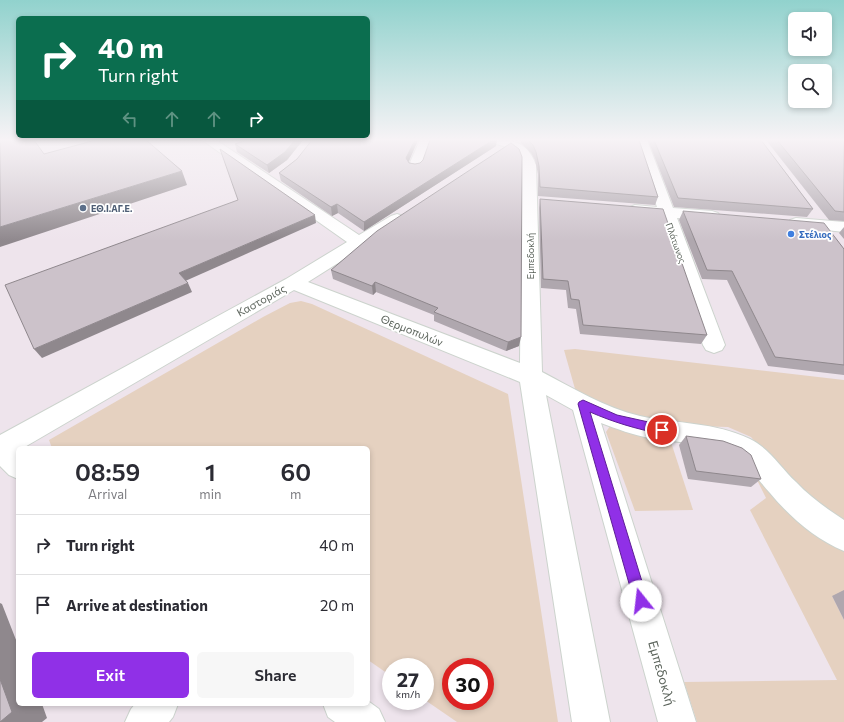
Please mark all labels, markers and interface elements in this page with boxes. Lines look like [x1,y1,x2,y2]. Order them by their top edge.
map controls [788,12,832,108]
button: sound [788,12,832,56]
text: 40 m [98,30,164,64]
icon: right [32,32,84,84]
text: Turn right [98,64,178,86]
button: search [788,64,832,108]
icon: left [119,108,141,130]
icon: ahead [161,108,183,130]
icon: ahead [203,108,225,130]
icon: right [245,108,267,130]
marker: ΕΘ.Ι.ΑΓ.Ε. [78,203,88,213]
place label: ΕΘ.Ι.ΑΓ.Ε. [91,203,133,214]
street label: Πλάτωνος [664,221,689,265]
marker: Στέλιος [786,229,796,239]
place label: Στέλιος [799,229,832,240]
street label: Εμπεδοκλή [525,233,536,279]
street label: Καστοριάς [234,281,288,319]
street label: Θερμοπυλών [379,312,446,349]
pin [645,413,679,447]
icon: arrive [651,419,673,441]
text: 08:59 [75,457,140,486]
text: 1 [205,457,216,486]
text: 60 [280,457,311,486]
text: Arrival [88,486,127,502]
text: min [199,486,221,502]
text: m [290,486,301,502]
icon: right [32,534,54,556]
text: Turn right [66,536,135,554]
text: 40 m [319,536,354,554]
position arrow [620,580,662,622]
icon: arrive [32,594,54,616]
text: Arrive at destination [66,596,208,614]
text: 20 m [320,596,354,614]
street label: Εμπεδοκλή [645,639,679,707]
button: Exit [32,652,189,698]
button: Share [197,652,354,698]
speed limit sign: 30 [442,658,494,710]
text: 27 [397,667,419,691]
text: km/h [396,688,420,700]

